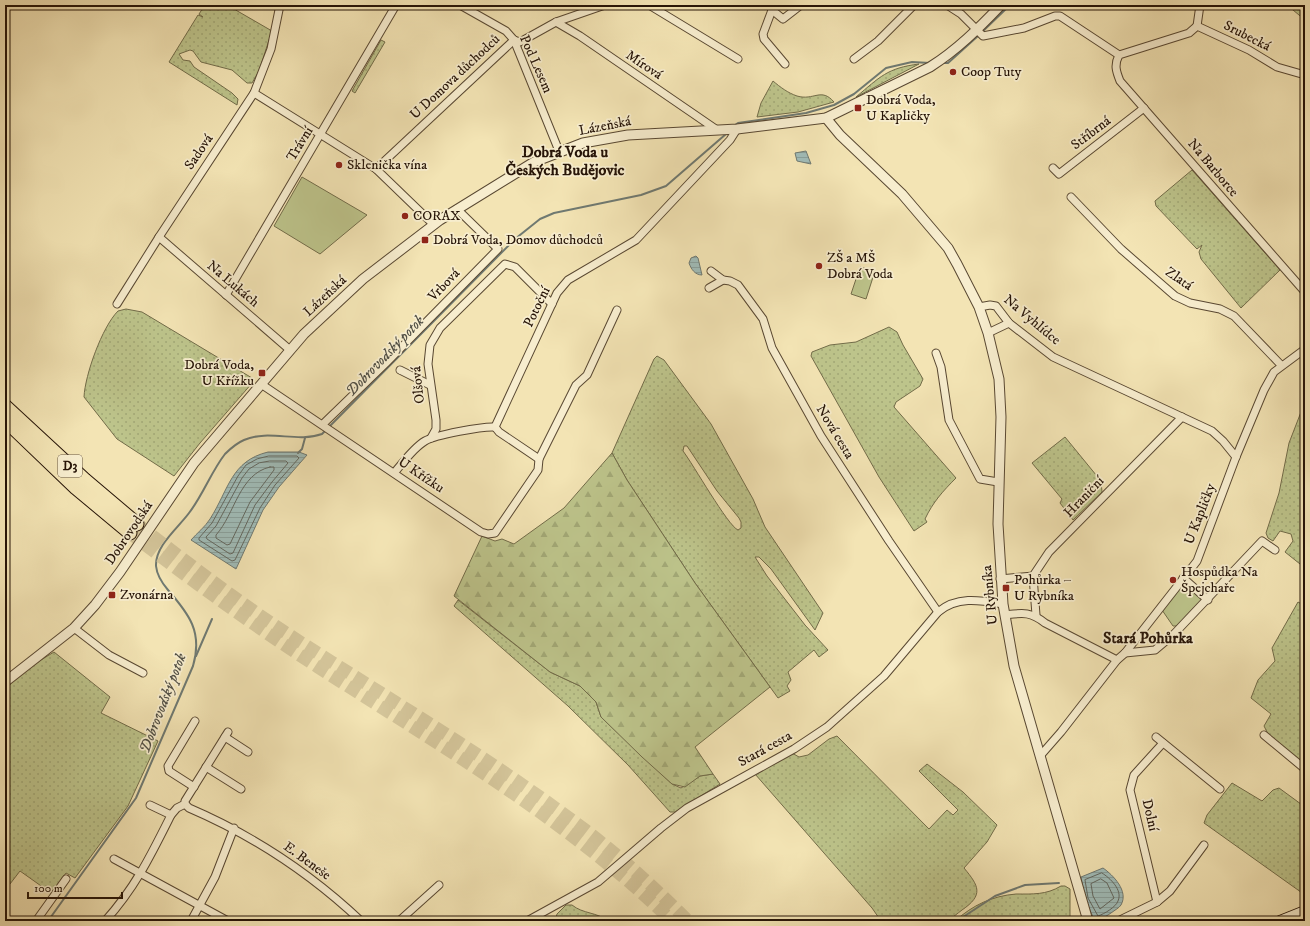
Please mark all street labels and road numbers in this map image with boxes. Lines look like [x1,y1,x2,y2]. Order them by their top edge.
street label: Srubecká [1220,17,1274,56]
street label: U Domova důchodců [406,30,504,124]
street label: Pod Lesem [515,32,557,96]
street label: Mírová [622,46,666,84]
street label: Lázeňská [577,112,633,140]
street label: Stříbrná [1067,112,1115,154]
street label: Trávní [283,122,318,165]
street label: Sadová [181,131,217,173]
street label: Na Barborce [1183,135,1243,201]
street label: Na Lukách [203,257,263,312]
street label: Zlatá [1162,263,1196,295]
street label: Vrbová [423,265,464,306]
street label: Lázeňská [300,271,350,321]
street label: Potoční [519,283,555,330]
street label: Na Vyhlídce [1000,291,1064,349]
street label: Olšová [407,365,429,405]
street label: Nová cesta [812,402,858,462]
street label: U Křížku [394,453,448,497]
road number: D3 [58,455,82,477]
street label: Hraniční [1060,471,1109,522]
street label: U Kapličky [1180,481,1220,547]
street label: Dobrovodská [101,498,157,568]
street label: U Rybníka [978,564,1002,626]
street label: Stará cesta [735,727,795,771]
street label: Dolní [1138,797,1163,834]
street label: E. Beneše [280,838,334,884]

